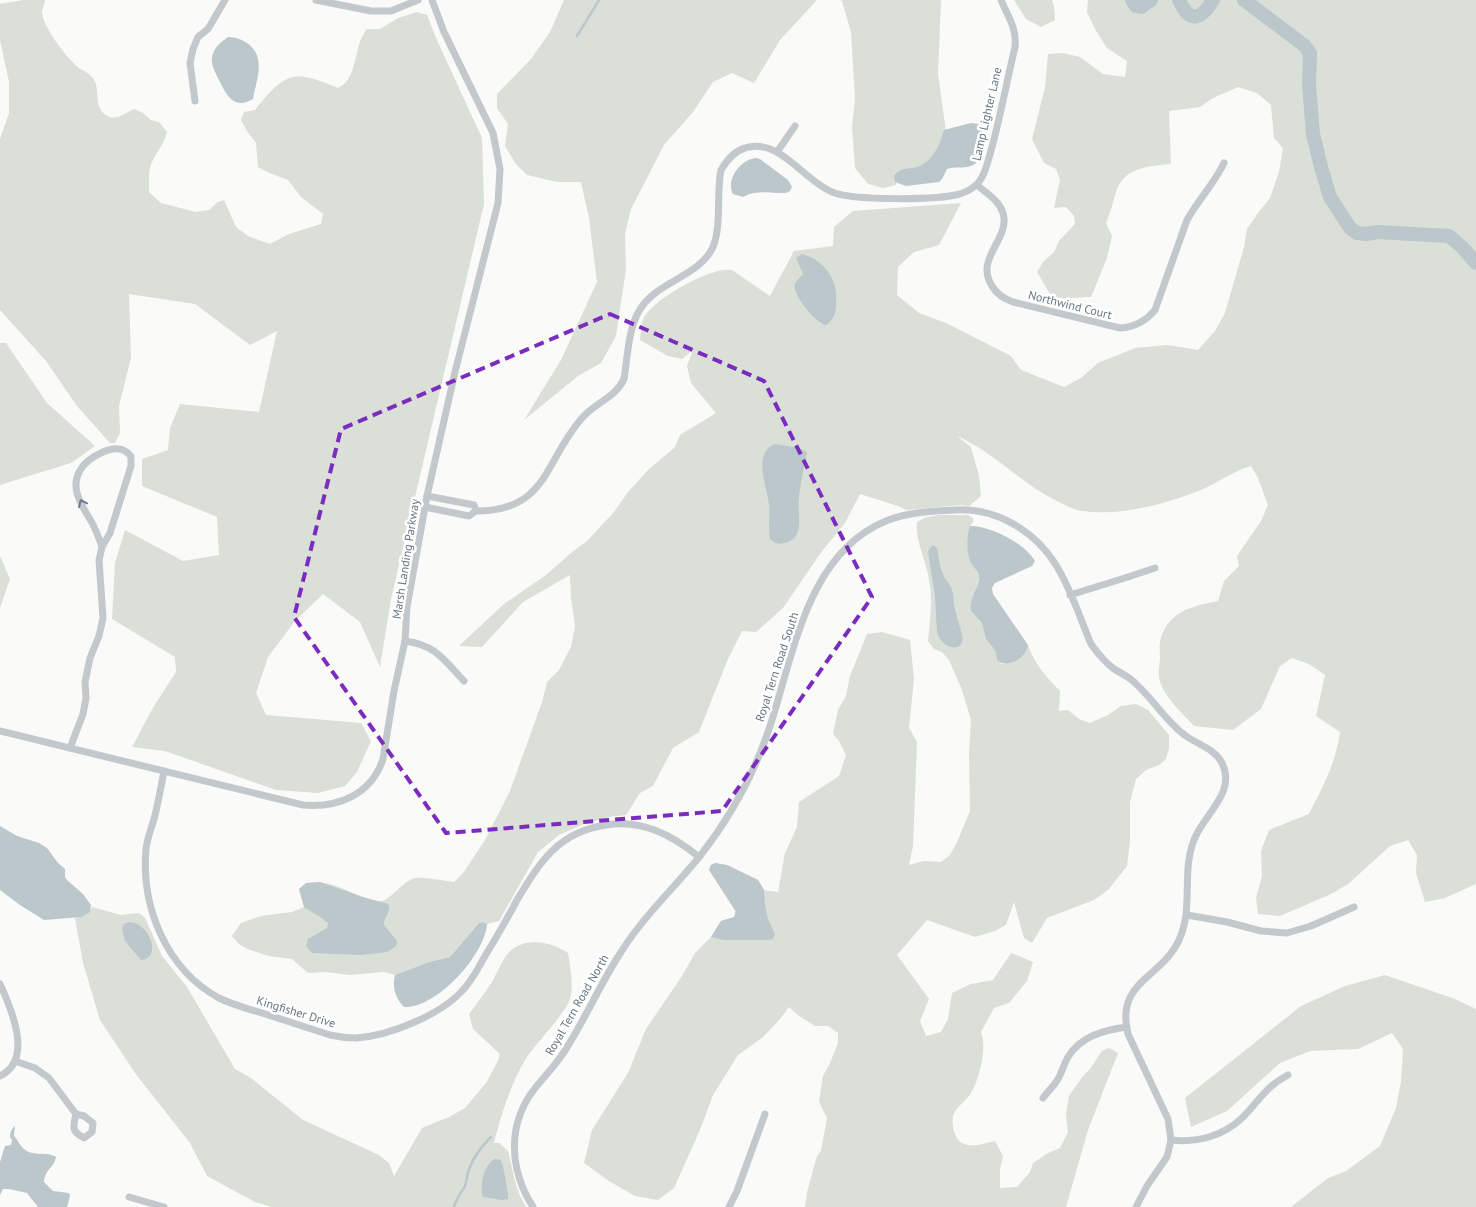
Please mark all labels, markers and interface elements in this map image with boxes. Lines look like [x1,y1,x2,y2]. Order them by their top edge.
street label: Lamp Lighter Lane [968,66,1005,162]
street label: Northwind Court [1027,287,1114,322]
street label: Marsh Landing Parkway [389,498,422,620]
one-way arrow [78,499,88,508]
street label: Royal Tern Road South [752,610,801,724]
street label: Royal Tern Road North [542,952,612,1058]
street label: Kingfisher Drive [255,992,338,1031]

